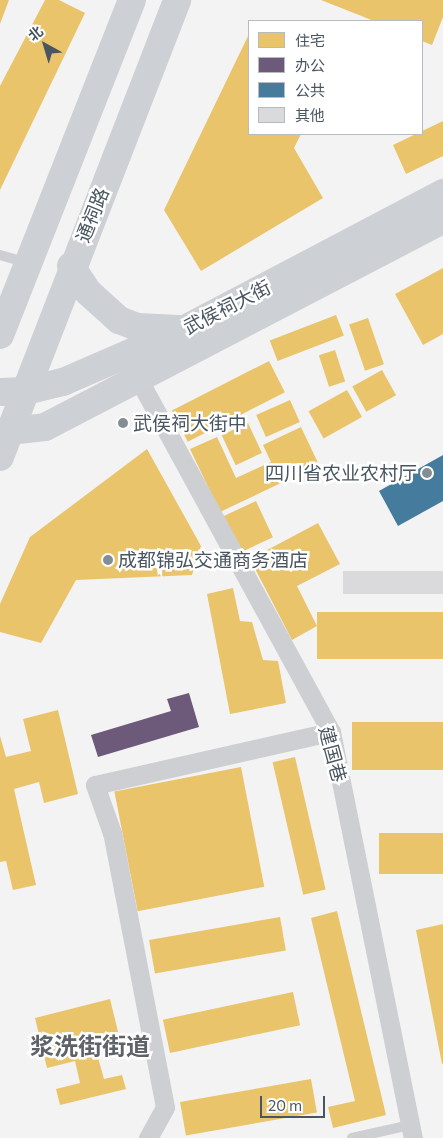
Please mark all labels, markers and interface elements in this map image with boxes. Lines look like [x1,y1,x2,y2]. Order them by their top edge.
north arrow [20,20,70,70]
legend [248,20,423,135]
text: 北 [24,22,46,44]
text: 住宅 [295,31,325,49]
text: 办公 [295,56,325,74]
text: 公共 [295,81,325,99]
text: 其他 [295,106,325,124]
street label: 通祠路 [71,184,113,246]
street label: 武侯祠大街 [180,275,274,339]
place label: 武侯祠大街中 [133,412,247,434]
marker: 武侯祠大街中 [117,417,129,429]
place label: 四川省农业农村厅 [265,462,417,484]
marker: 四川省农业农村厅 [421,467,433,479]
place label: 成都锦弘交通商务酒店 [118,549,308,571]
marker: 成都锦弘交通商务酒店 [102,554,114,566]
street label: 建国巷 [315,724,351,784]
district label: 浆洗街街道 [30,1032,150,1060]
scale bar [263,1086,328,1118]
text: 20 m [268,1096,302,1114]

